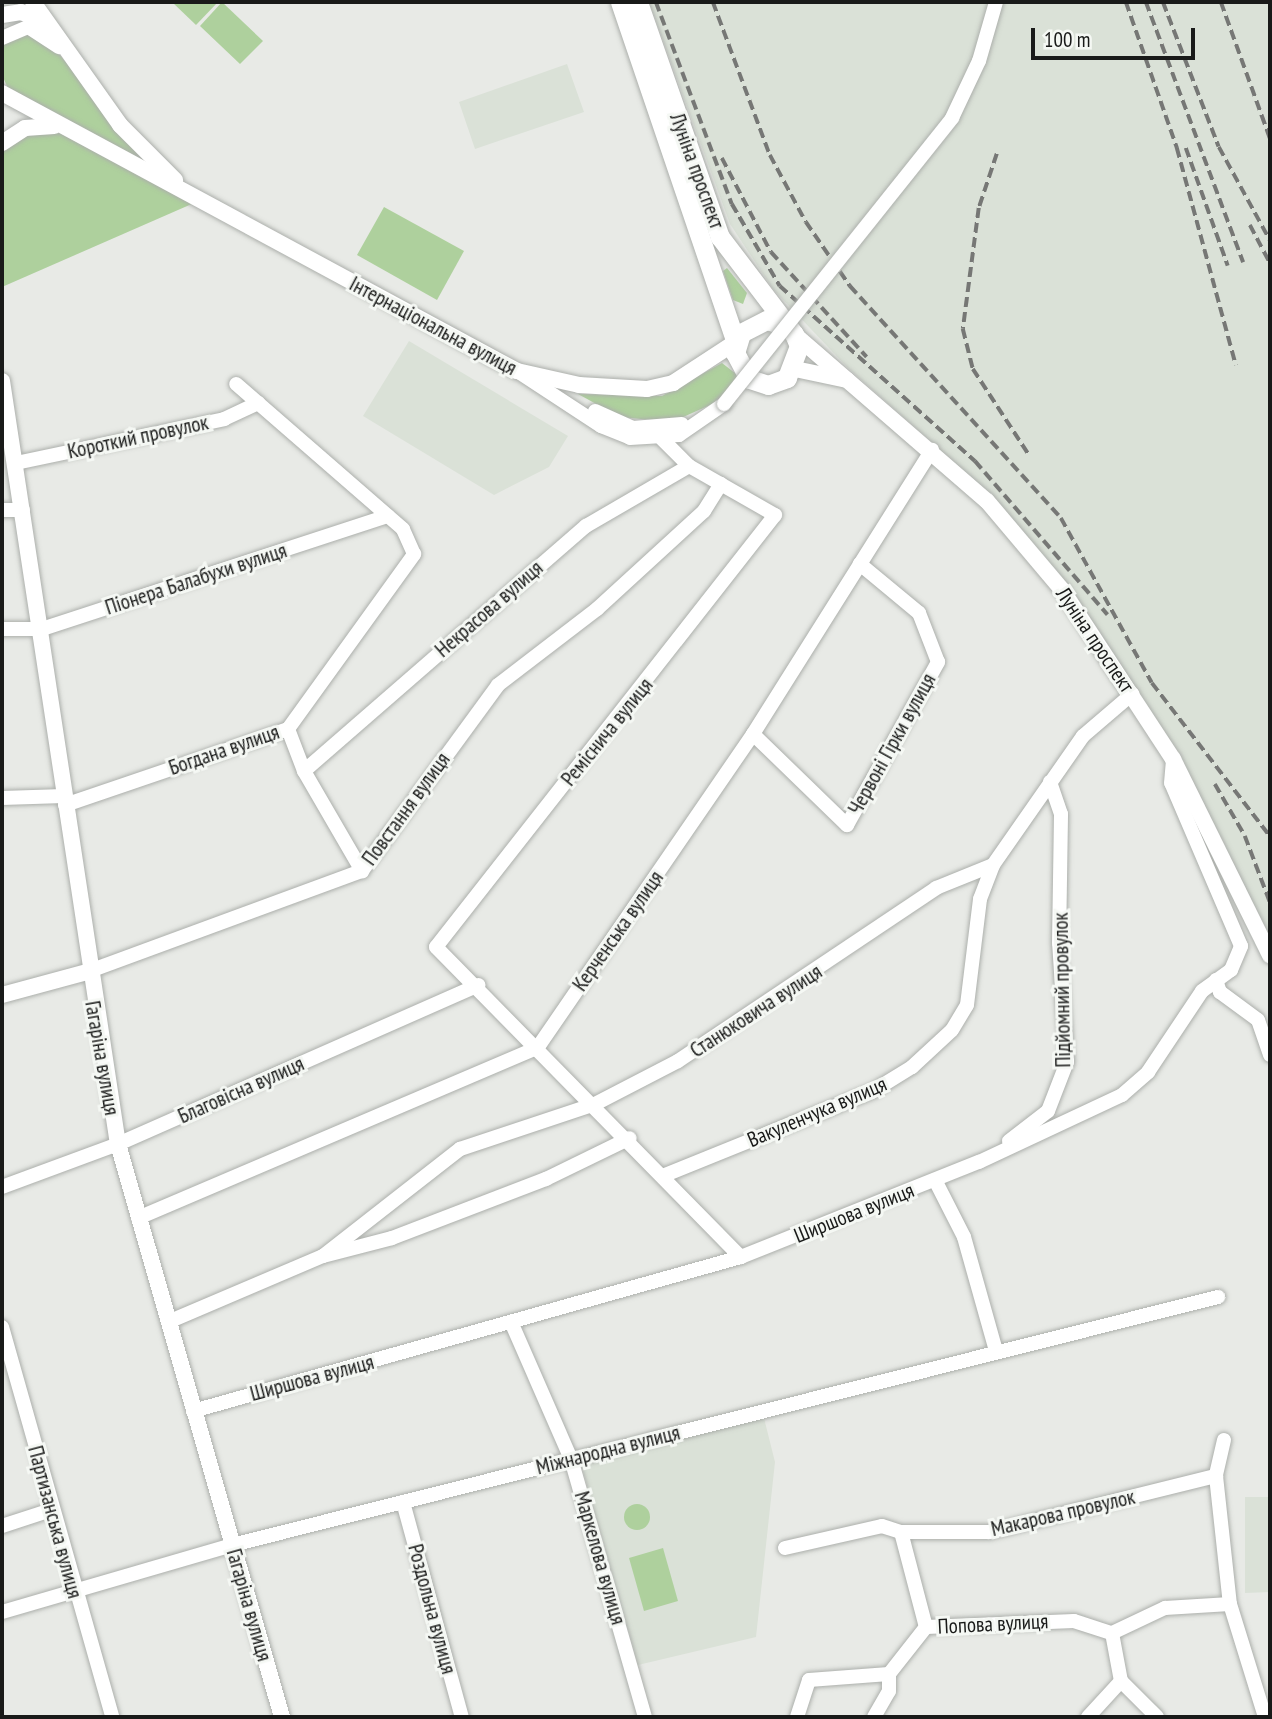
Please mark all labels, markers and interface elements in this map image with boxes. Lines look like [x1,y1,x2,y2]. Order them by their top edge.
scale bar [1034,14,1198,58]
text: 100 m [1044,26,1090,53]
street label: Луніна проспект [664,110,730,232]
street label: Інтернаціональна вулиця [345,271,521,381]
street label: Короткий провулок [65,410,211,464]
street label: Піонера Балабухи вулиця [102,538,290,620]
street label: Некрасова вулиця [430,555,548,663]
street label: Луніна проспект [1051,583,1139,697]
street label: Червоні Гірки вулиця [843,669,941,819]
street label: Реміснича вулиця [556,673,658,791]
street label: Богдана вулиця [165,719,283,781]
street label: Повстання вулиця [357,748,455,870]
street label: Керченська вулиця [567,866,669,996]
street label: Підйомний провулок [1048,912,1076,1068]
street label: Станюковича вулиця [685,959,827,1063]
street label: Гагаріна вулиця [80,999,124,1117]
street label: Благовісна вулиця [174,1051,308,1129]
street label: Вакуленчука вулиця [744,1071,890,1153]
street label: Ширшова вулиця [790,1178,918,1248]
street label: Ширшова вулиця [247,1349,377,1407]
street label: Міжнародна вулиця [533,1420,683,1480]
street label: Партизанська вулиця [23,1443,87,1601]
street label: Макарова провулок [989,1484,1137,1542]
street label: Маркелова вулиця [569,1488,631,1628]
street label: Роздольна вулиця [403,1541,461,1677]
street label: Гагаріна вулиця [221,1546,277,1664]
street label: Попова вулиця [937,1609,1049,1639]

